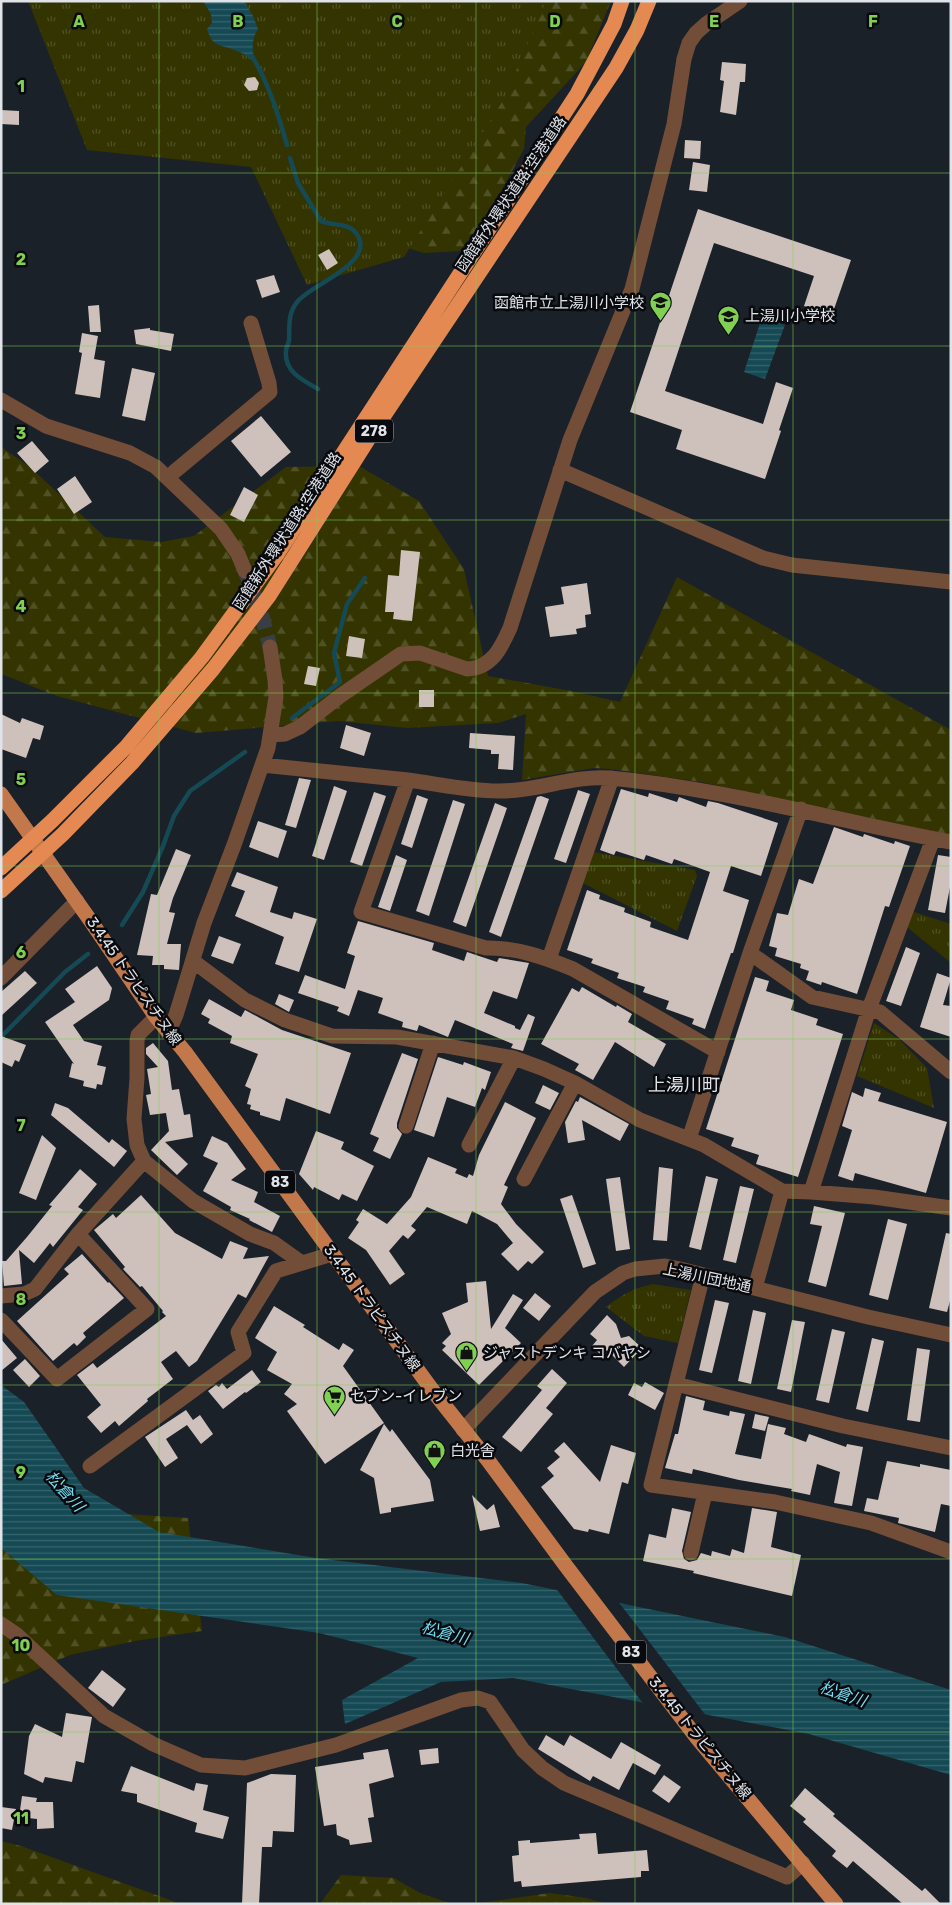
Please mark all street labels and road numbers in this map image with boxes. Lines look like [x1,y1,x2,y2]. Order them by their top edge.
street label: 函館新外環状道路;空港道路 [452,113,570,275]
road number: 278 [355,420,393,442]
street label: 函館新外環状道路;空港道路 [229,449,345,613]
street label: 3.4.45 トラピスチヌ線 [83,914,185,1048]
road number: 83 [265,1170,295,1194]
street label: 3.4.45 トラピスチヌ線 [320,1241,424,1375]
street label: 上湯川団地通 [661,1260,753,1296]
road number: 83 [616,1640,646,1664]
street label: 3.4.45 トラピスチヌ線 [645,1673,755,1803]

